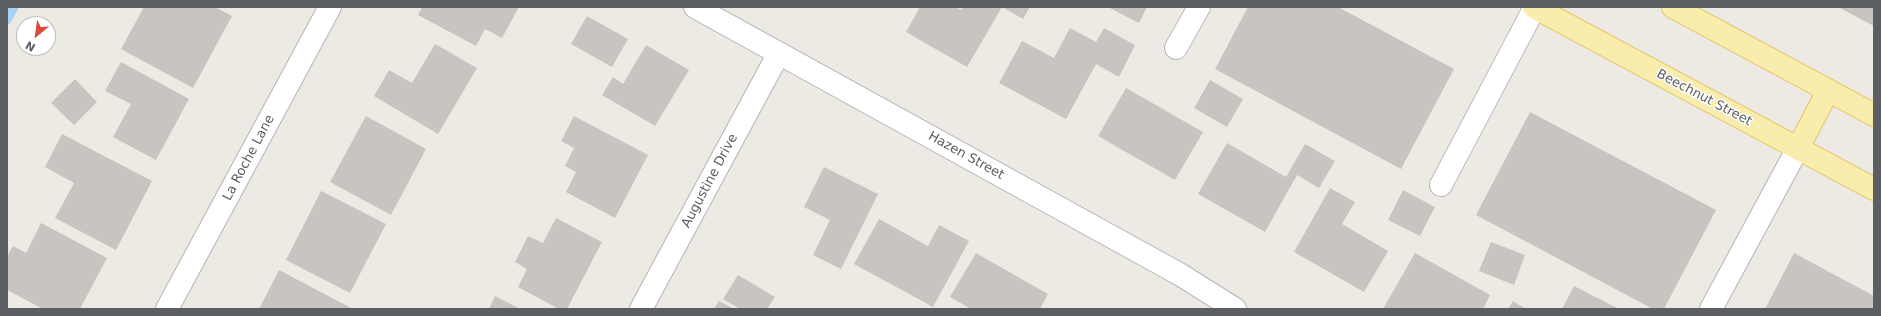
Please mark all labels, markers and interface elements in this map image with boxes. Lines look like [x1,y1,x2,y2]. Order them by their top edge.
north arrow [16,16,56,56]
text: N [23,38,38,54]
street label: Beechnut Street [1654,66,1754,130]
street label: La Roche Lane [220,113,278,203]
street label: Hazen Street [925,129,1007,183]
street label: Augustine Drive [679,131,741,231]

